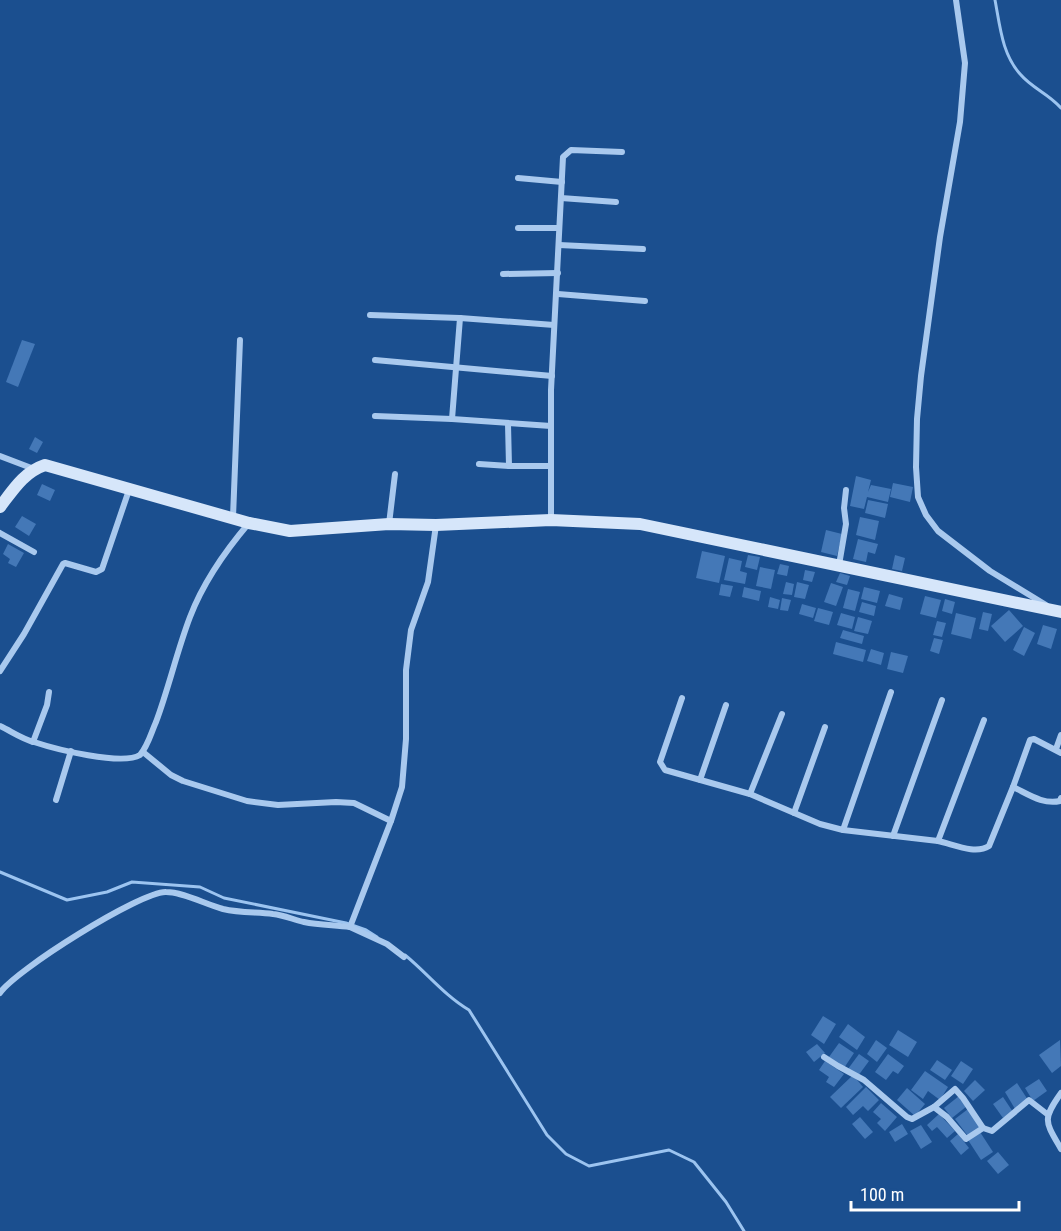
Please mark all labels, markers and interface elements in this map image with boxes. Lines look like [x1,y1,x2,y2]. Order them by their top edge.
scale bar [851,1174,1019,1212]
text: 100 m [860,1184,904,1205]

